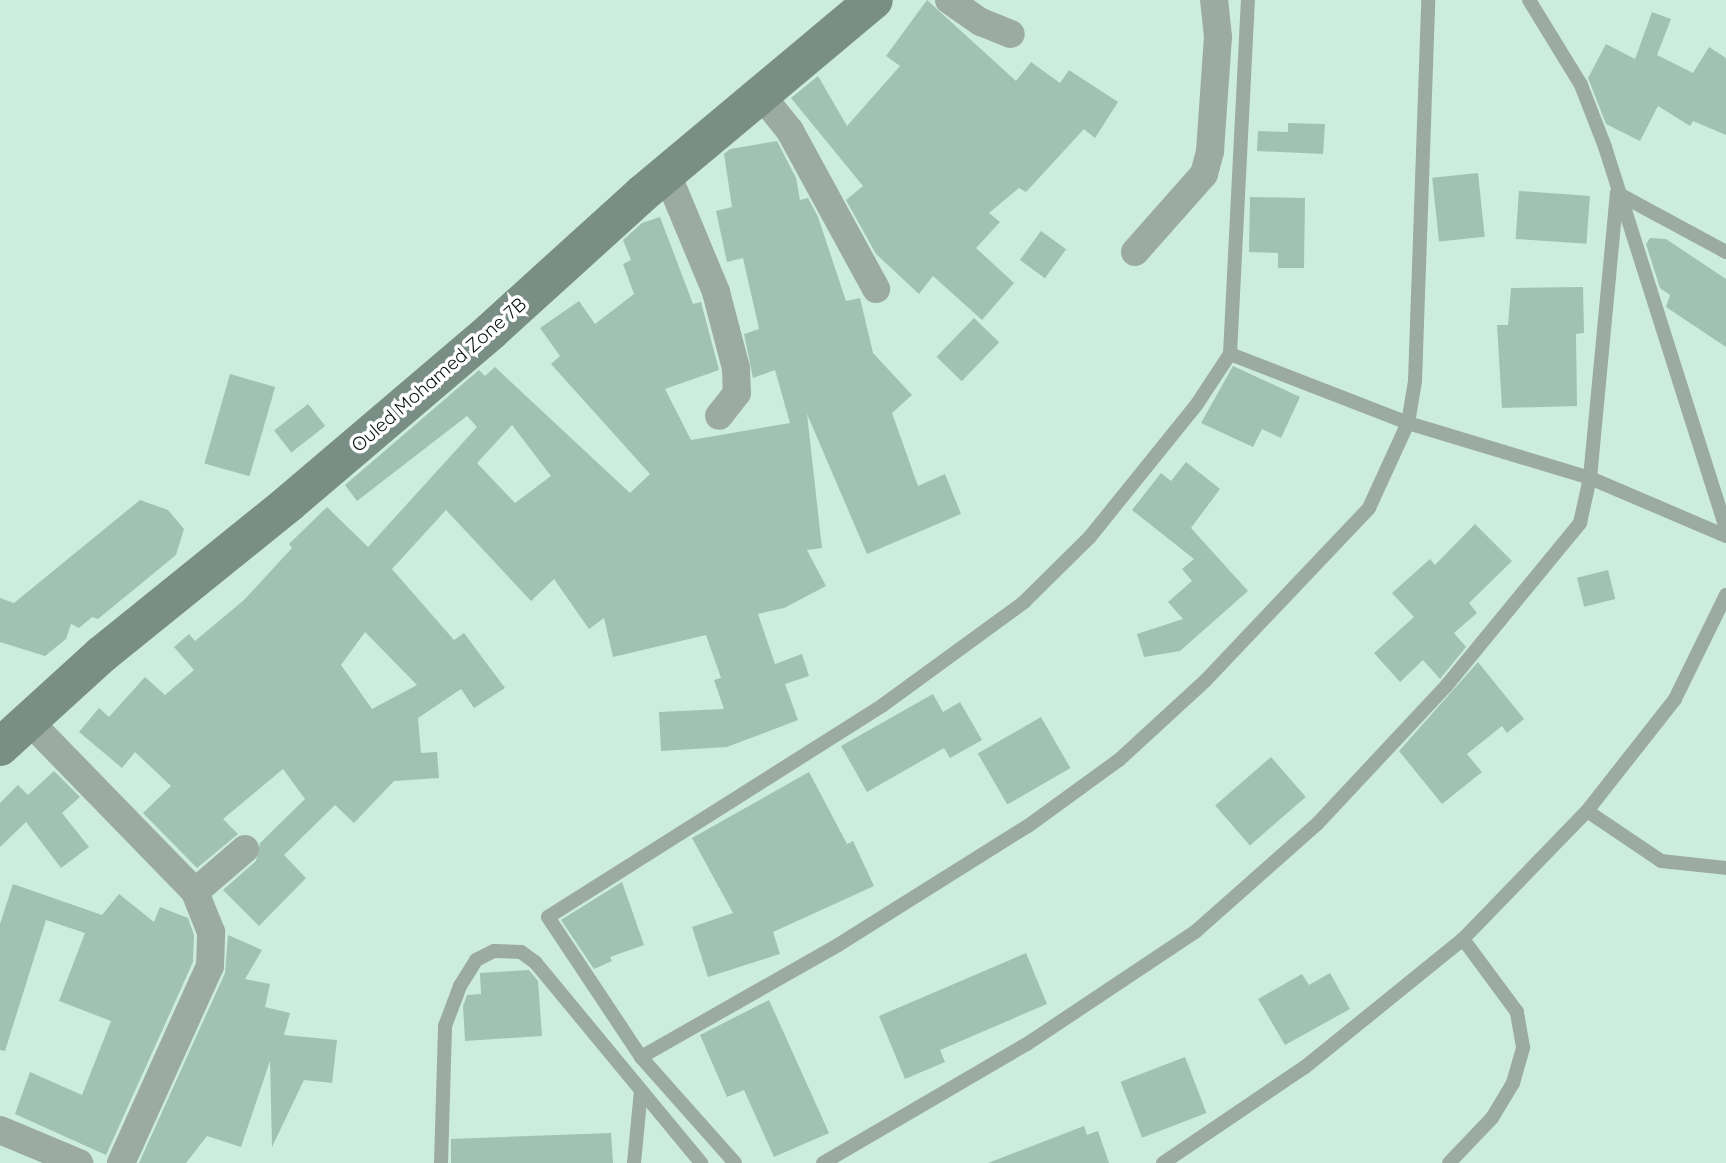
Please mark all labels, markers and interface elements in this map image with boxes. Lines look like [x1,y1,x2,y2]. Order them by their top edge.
street label: Ouled Mohamed Zone 7B [347,293,531,457]

